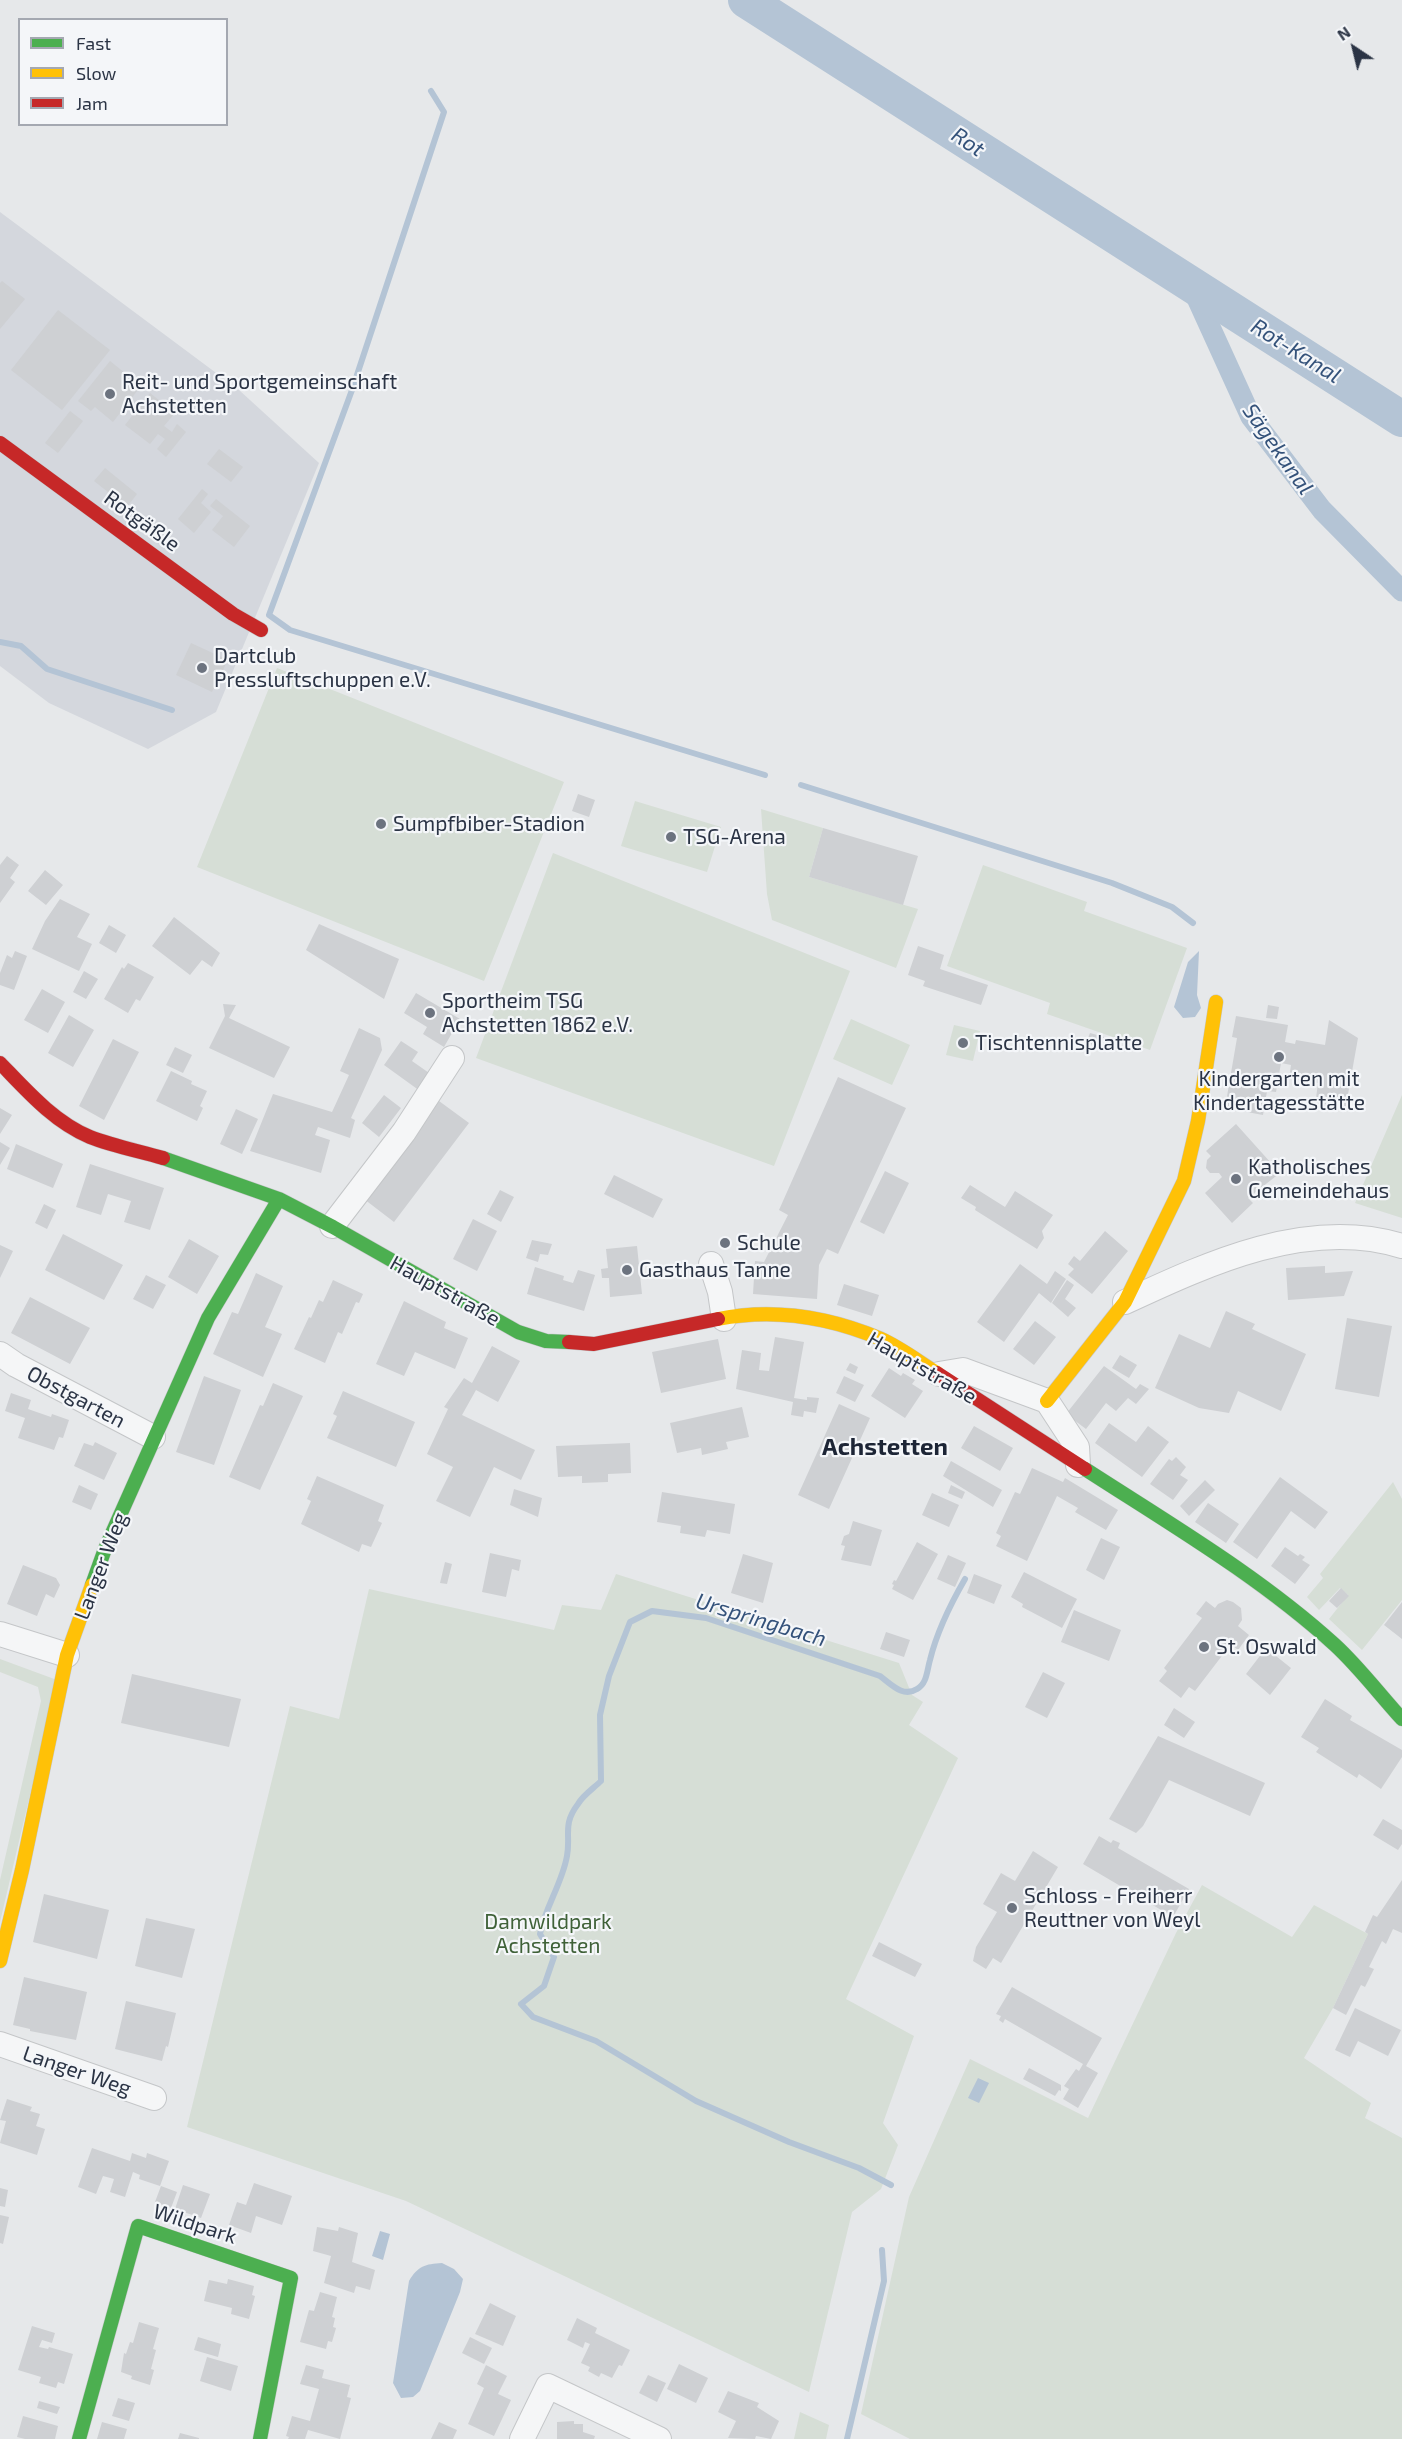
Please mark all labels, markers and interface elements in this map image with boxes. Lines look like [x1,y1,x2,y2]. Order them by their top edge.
legend [18,18,228,126]
north arrow [1324,18,1384,78]
text: N [1333,22,1354,44]
text: Fast [76,32,111,54]
text: Slow [76,62,116,84]
text: Jam [76,92,108,114]
water label: Rot [947,122,989,162]
water label: Rot-Kanal [1246,313,1346,389]
place label: Reit- und Sportgemeinschaft Achstetten [122,369,397,419]
marker: Reit- und Sportgemeinschaft Achstetten [103,387,117,401]
water label: Sägekanal [1237,398,1319,500]
street label: Rotgäßle [99,485,185,557]
place label: Dartclub Pressluftschuppen e.V. [214,643,431,693]
marker: Dartclub Pressluftschuppen e.V. [195,661,209,675]
place label: Sumpfbiber-Stadion [393,811,585,837]
marker: Sumpfbiber-Stadion [374,817,388,831]
place label: TSG-Arena [683,824,786,850]
marker: TSG-Arena [664,830,678,844]
place label: Sportheim TSG Achstetten 1862 e.V. [442,988,633,1038]
marker: Sportheim TSG Achstetten 1862 e.V. [423,1006,437,1020]
place label: Tischtennisplatte [975,1030,1142,1056]
marker: Tischtennisplatte [956,1036,970,1050]
marker: Kindergarten mit Kindertagesstätte [1272,1050,1286,1064]
place label: Kindergarten mit Kindertagesstätte [1193,1066,1365,1116]
place label: Katholisches Gemeindehaus [1248,1154,1389,1204]
marker: Katholisches Gemeindehaus [1229,1172,1243,1186]
place label: Schule [737,1230,801,1256]
marker: Schule [718,1236,732,1250]
street label: Hauptstraße [386,1250,504,1332]
place label: Gasthaus Tanne [639,1257,791,1283]
marker: Gasthaus Tanne [620,1263,634,1277]
street label: Hauptstraße [863,1327,981,1409]
street label: Obstgarten [23,1361,129,1433]
district label: Achstetten [822,1433,948,1461]
street label: Langer Weg [69,1509,133,1623]
water label: Urspringbach [692,1588,830,1652]
place label: St. Oswald [1216,1634,1317,1660]
marker: St. Oswald [1197,1640,1211,1654]
place label: Schloss - Freiherr Reuttner von Weyl [1024,1883,1201,1933]
marker: Schloss - Freiherr Reuttner von Weyl [1005,1901,1019,1915]
park label: Damwildpark Achstetten [484,1909,612,1959]
street label: Langer Weg [19,2041,135,2101]
street label: Wildpark [150,2199,240,2249]

